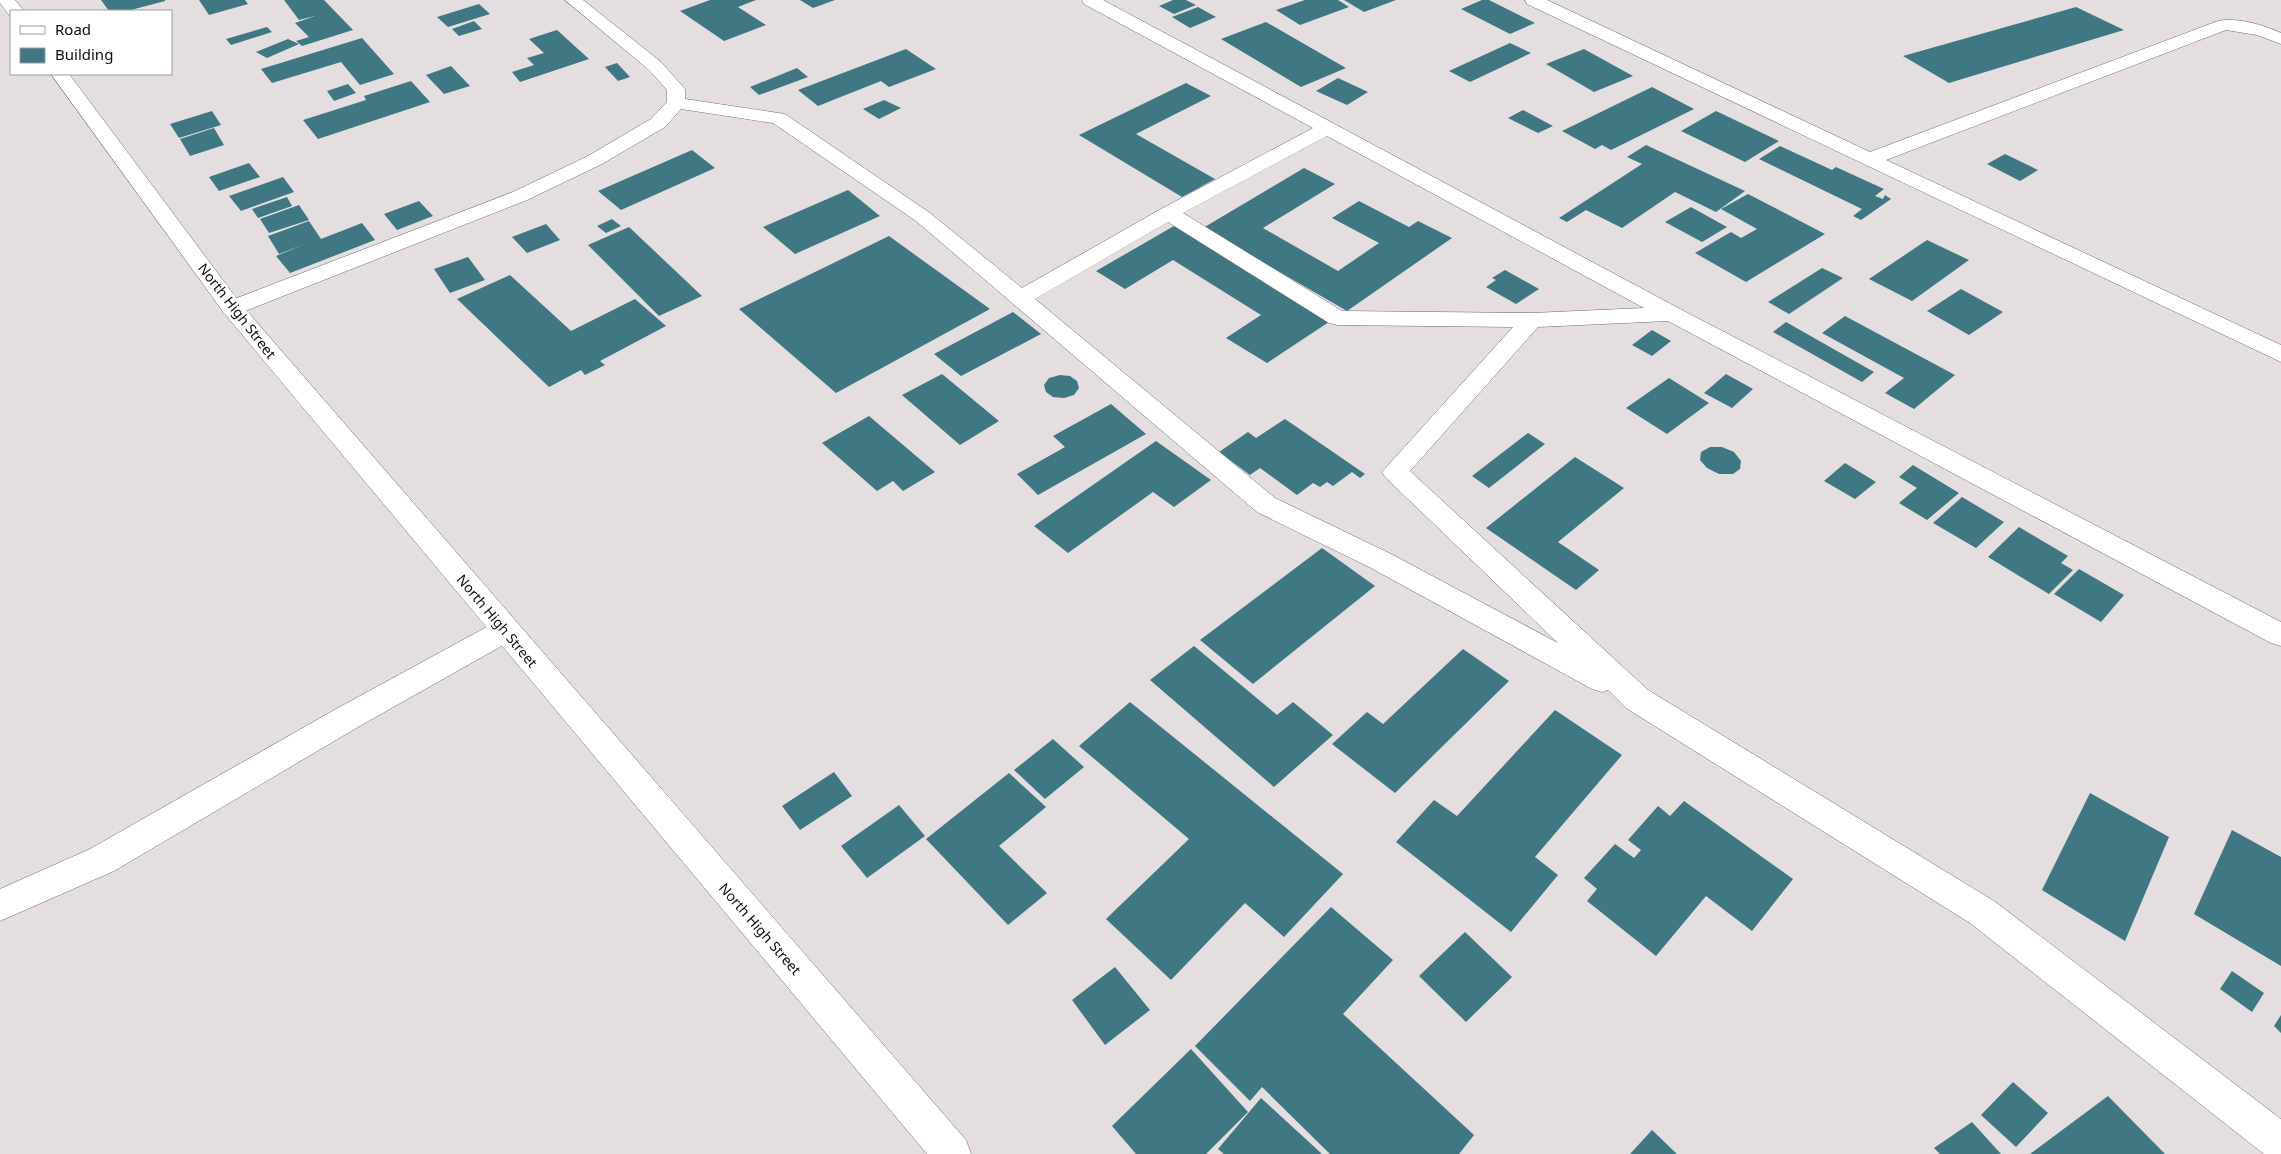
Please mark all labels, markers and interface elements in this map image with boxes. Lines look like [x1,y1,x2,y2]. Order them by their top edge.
legend [10,10,172,75]
text: Road [55,19,91,39]
text: Building [55,44,113,64]
street label: North High Street [194,259,281,362]
street label: North High Street [453,570,542,671]
street label: North High Street [715,879,806,979]

